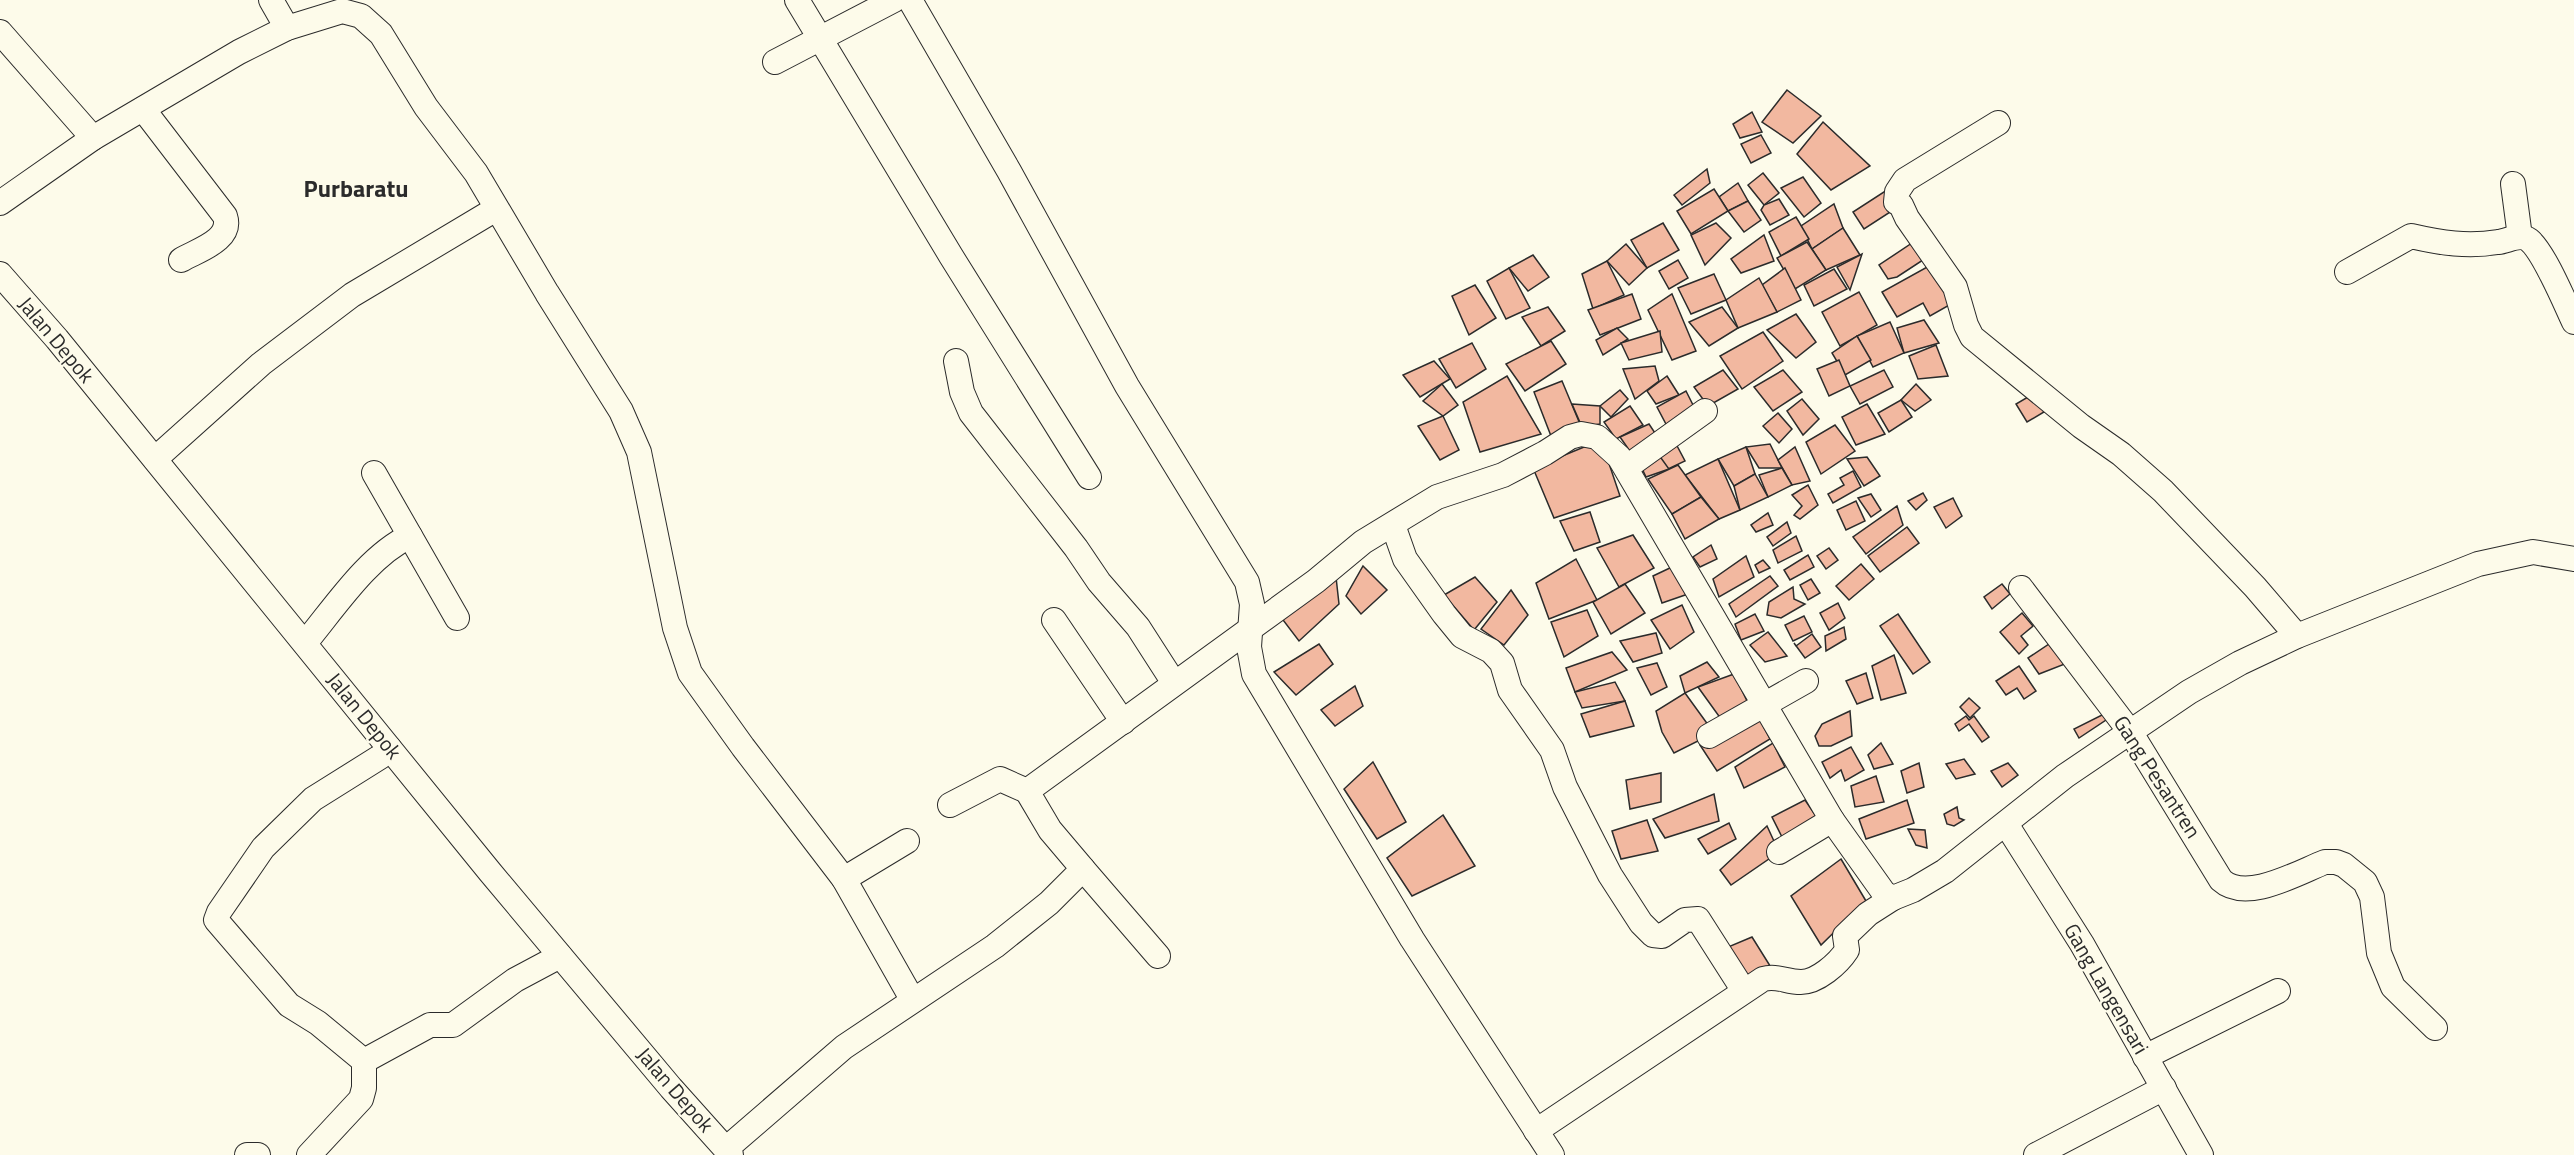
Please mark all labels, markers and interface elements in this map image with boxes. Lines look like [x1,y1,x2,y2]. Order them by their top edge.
district label: Purbaratu [304,170,408,206]
street label: Jalan Depok [11,289,103,390]
street label: Jalan Depok [320,665,410,766]
street label: Gang Pesantren [2106,709,2210,844]
street label: Gang Langensari [2056,917,2157,1060]
street label: Jalan Depok [629,1040,722,1139]

